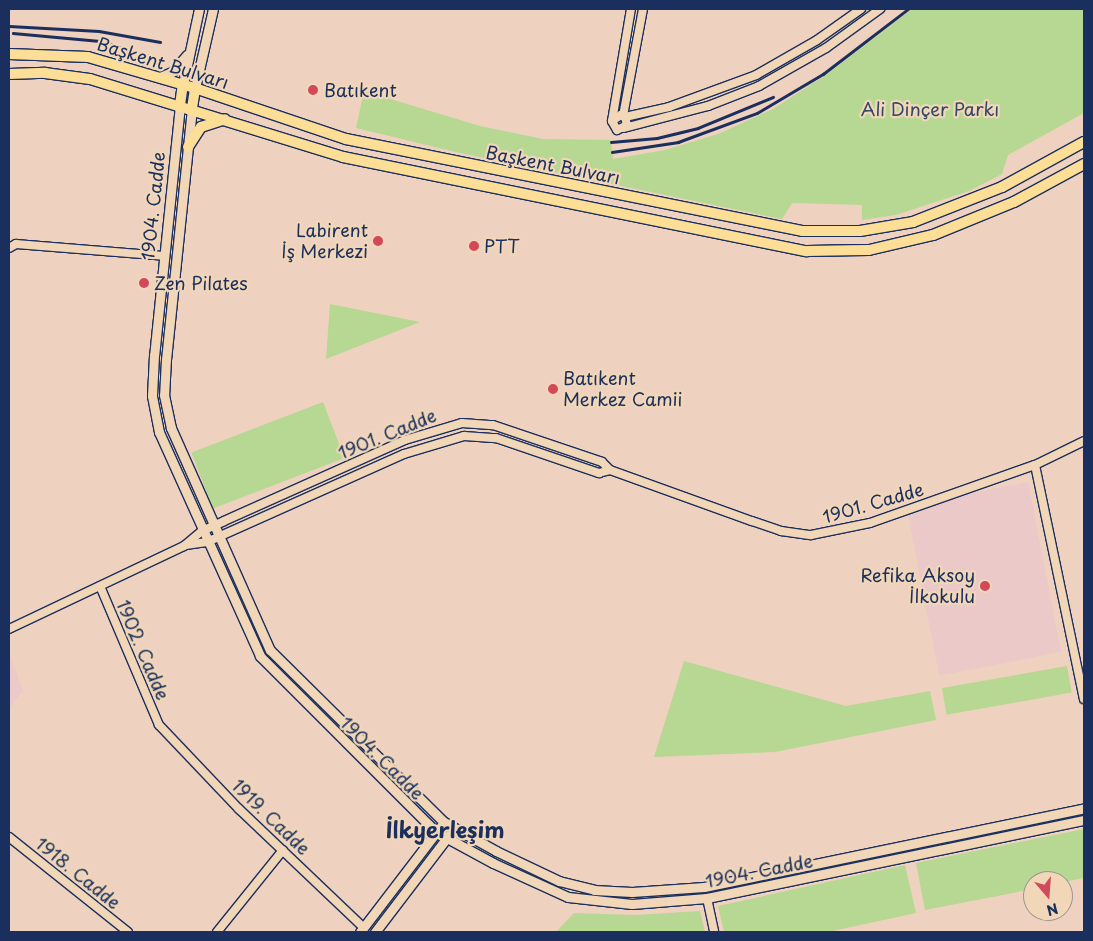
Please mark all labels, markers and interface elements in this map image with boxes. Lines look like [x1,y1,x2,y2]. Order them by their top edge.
street label: Başkent Bulvarı [95,33,231,93]
place label: Batıkent [324,79,397,101]
marker: Batıkent [306,83,320,97]
park label: Ali Dinçer Parkı [861,98,999,120]
street label: Başkent Bulvarı [484,141,622,189]
street label: 1904. Cadde [137,151,169,261]
place label: Labirent İş Merkezi [281,220,368,262]
marker: Labirent İş Merkezi [372,235,384,247]
place label: PTT [484,235,520,257]
marker: PTT [468,240,480,252]
place label: Zen Pilates [154,272,248,294]
marker: Zen Pilates [138,277,150,289]
place label: Batıkent Merkez Camii [563,368,683,410]
marker: Batıkent Merkez Camii [547,383,559,395]
street label: 1901. Cadde [334,404,440,464]
street label: 1901. Cadde [820,478,926,528]
place label: Refika Aksoy İlkokulu [859,565,975,608]
marker: Refika Aksoy İlkokulu [979,580,991,592]
street label: 1902. Cadde [112,596,174,704]
street label: 1904. Cadde [336,712,428,804]
street label: 1919. Cadde [227,774,315,860]
district label: İlkyerleşim [385,816,505,842]
street label: 1918. Cadde [31,832,125,914]
street label: 1904. Cadde [704,850,814,892]
north arrow [1023,871,1073,921]
text: N [1044,898,1061,921]

